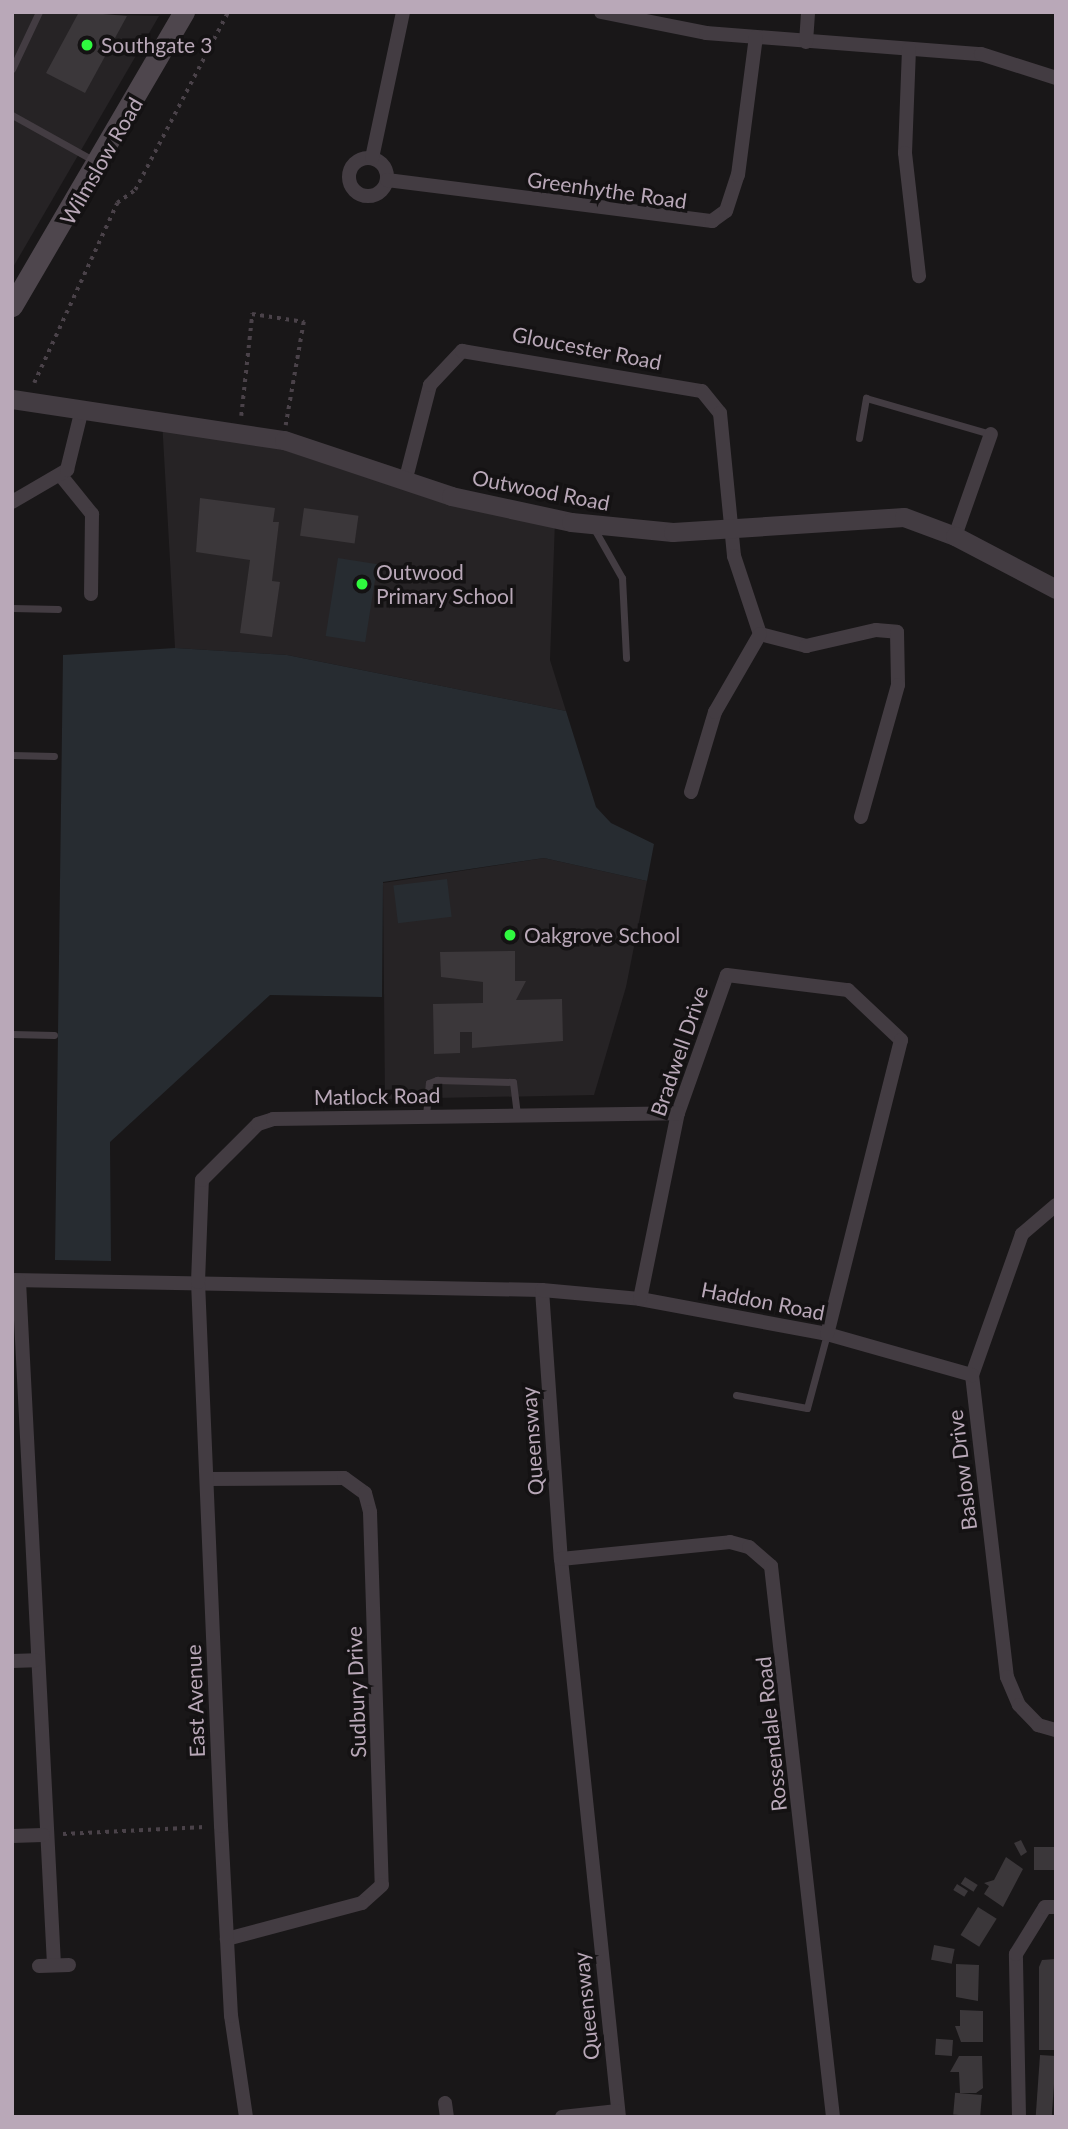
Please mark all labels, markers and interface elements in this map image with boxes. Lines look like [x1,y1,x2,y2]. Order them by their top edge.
place label: Southgate 3 [101,32,213,58]
marker: Southgate 3 [79,37,95,53]
street label: Wilmslow Road [54,93,148,229]
street label: Greenhythe Road [526,166,688,214]
street label: Gloucester Road [510,321,664,375]
street label: Outwood Road [470,464,612,516]
place label: Outwood Primary School [376,559,514,609]
marker: Outwood Primary School [354,576,370,592]
place label: Oakgrove School [524,922,680,948]
marker: Oakgrove School [502,927,518,943]
street label: Bradwell Drive [645,983,713,1119]
street label: Matlock Road [314,1082,440,1110]
street label: Haddon Road [699,1277,827,1325]
street label: Queensway [516,1386,548,1496]
street label: Baslow Drive [942,1408,982,1532]
street label: Sudbury Drive [341,1626,371,1758]
street label: East Avenue [180,1644,210,1758]
street label: Rossendale Road [750,1655,792,1813]
street label: Queensway [568,1951,604,2061]

